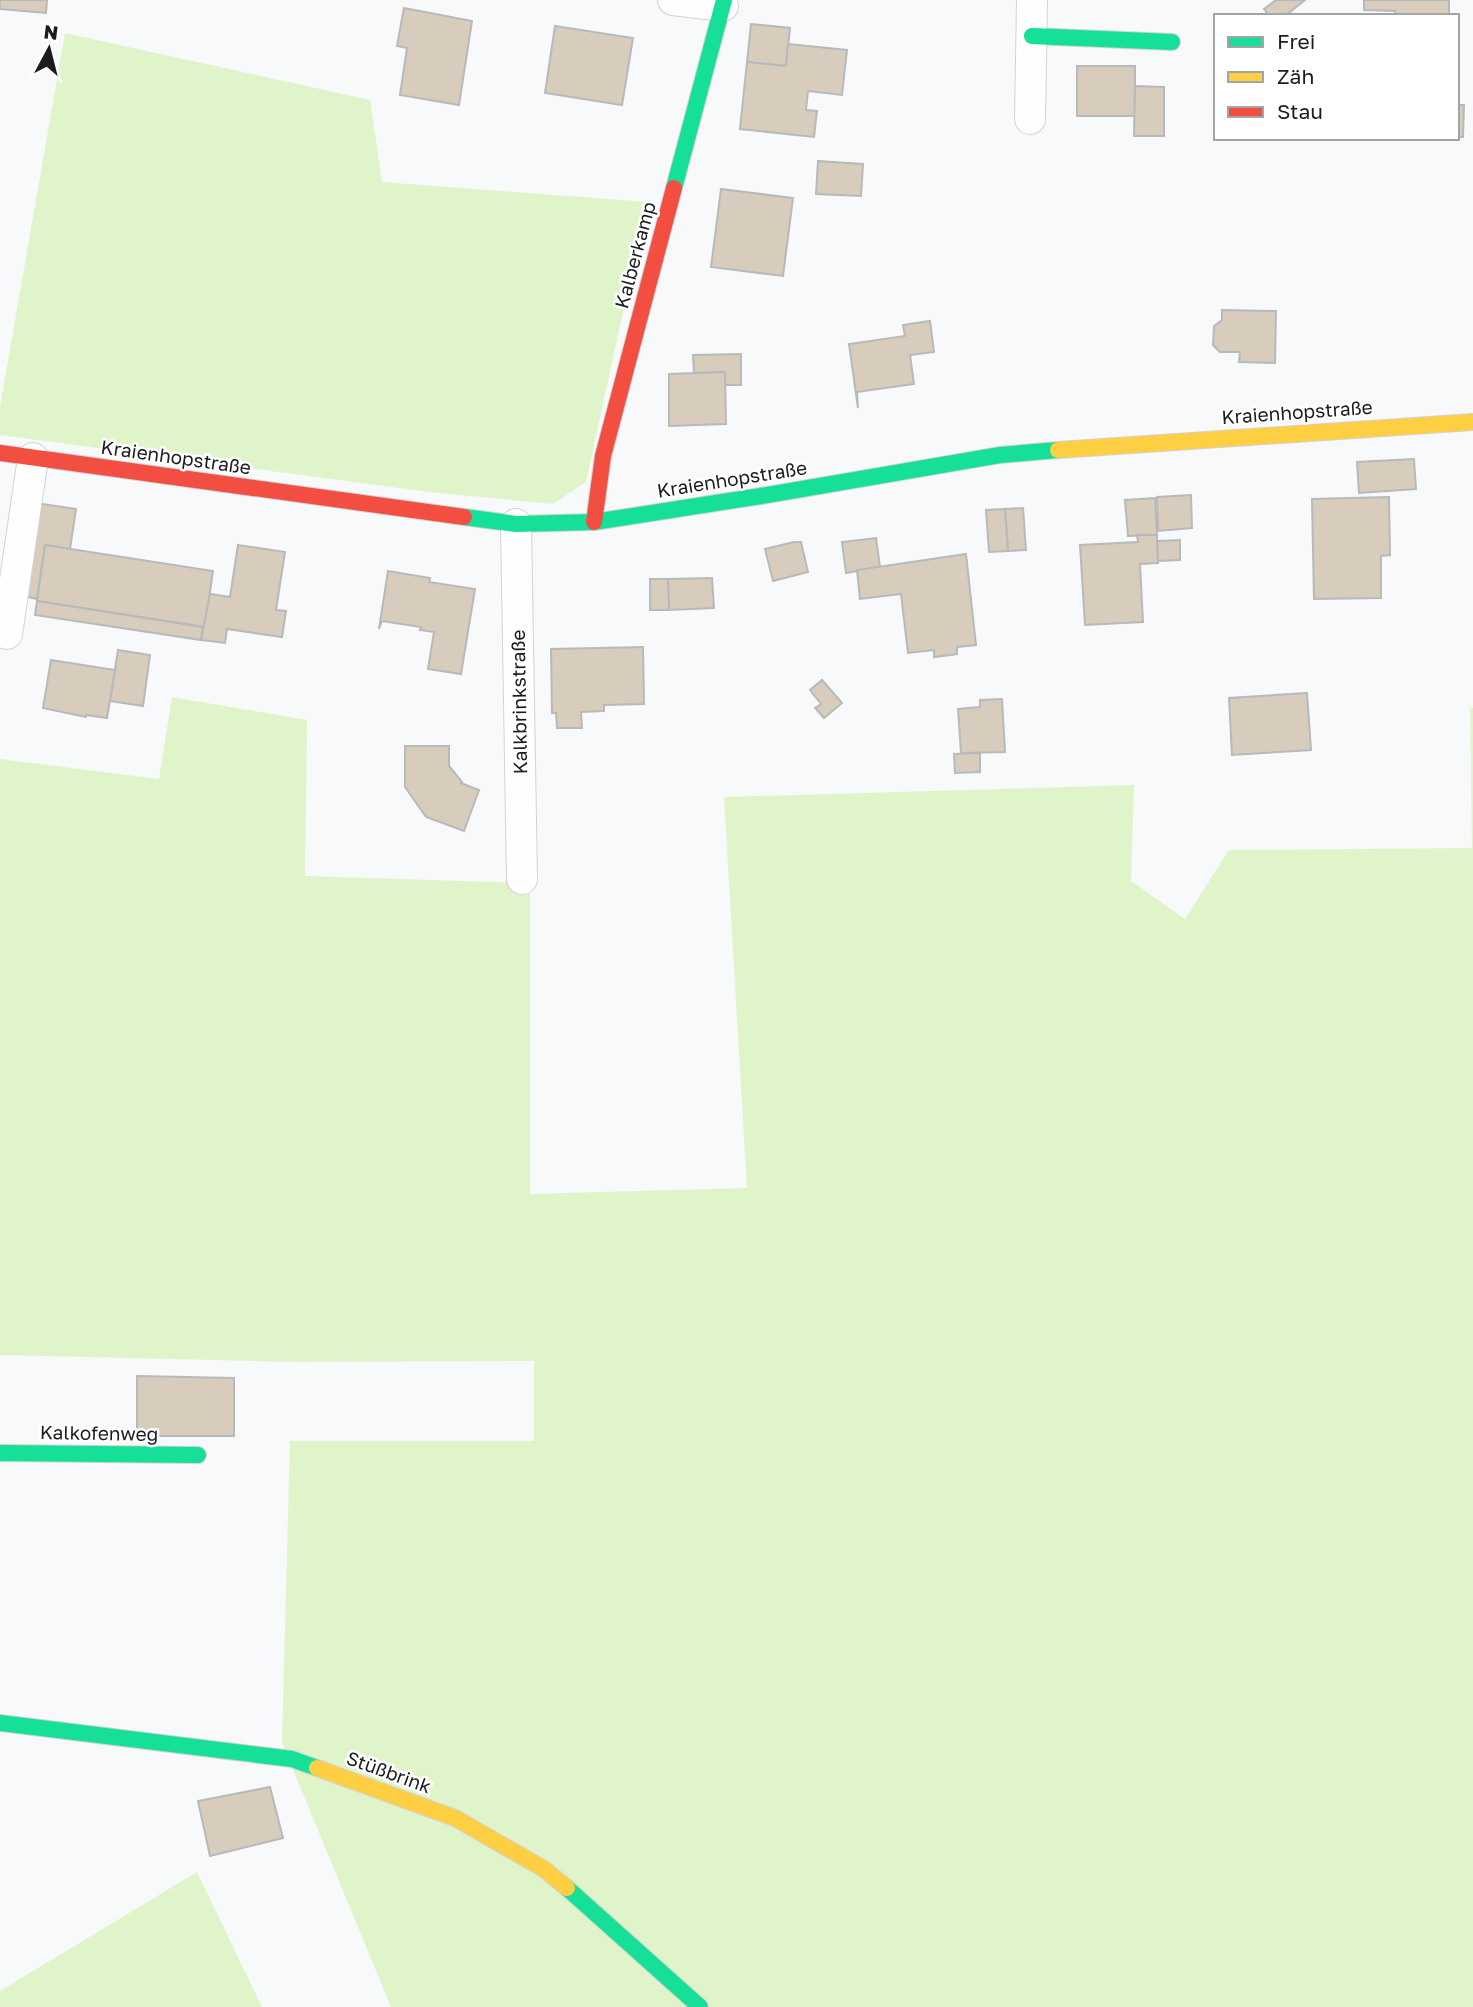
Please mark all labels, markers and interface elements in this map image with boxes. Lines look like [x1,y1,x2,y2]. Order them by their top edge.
north arrow [14,14,84,84]
legend [1214,14,1459,140]
text: N [43,19,60,44]
text: Frei [1277,28,1315,54]
text: Zäh [1277,63,1314,89]
text: Stau [1277,98,1323,124]
street label: Kalberkamp [609,199,660,311]
street label: Kraienhopstraße [1221,395,1373,428]
street label: Kraienhopstraße [100,435,253,478]
street label: Kraienhopstraße [655,455,808,502]
street label: Kalkbrinkstraße [506,629,531,775]
street label: Kalkofenweg [40,1420,158,1445]
street label: Stüßbrink [344,1746,435,1798]

